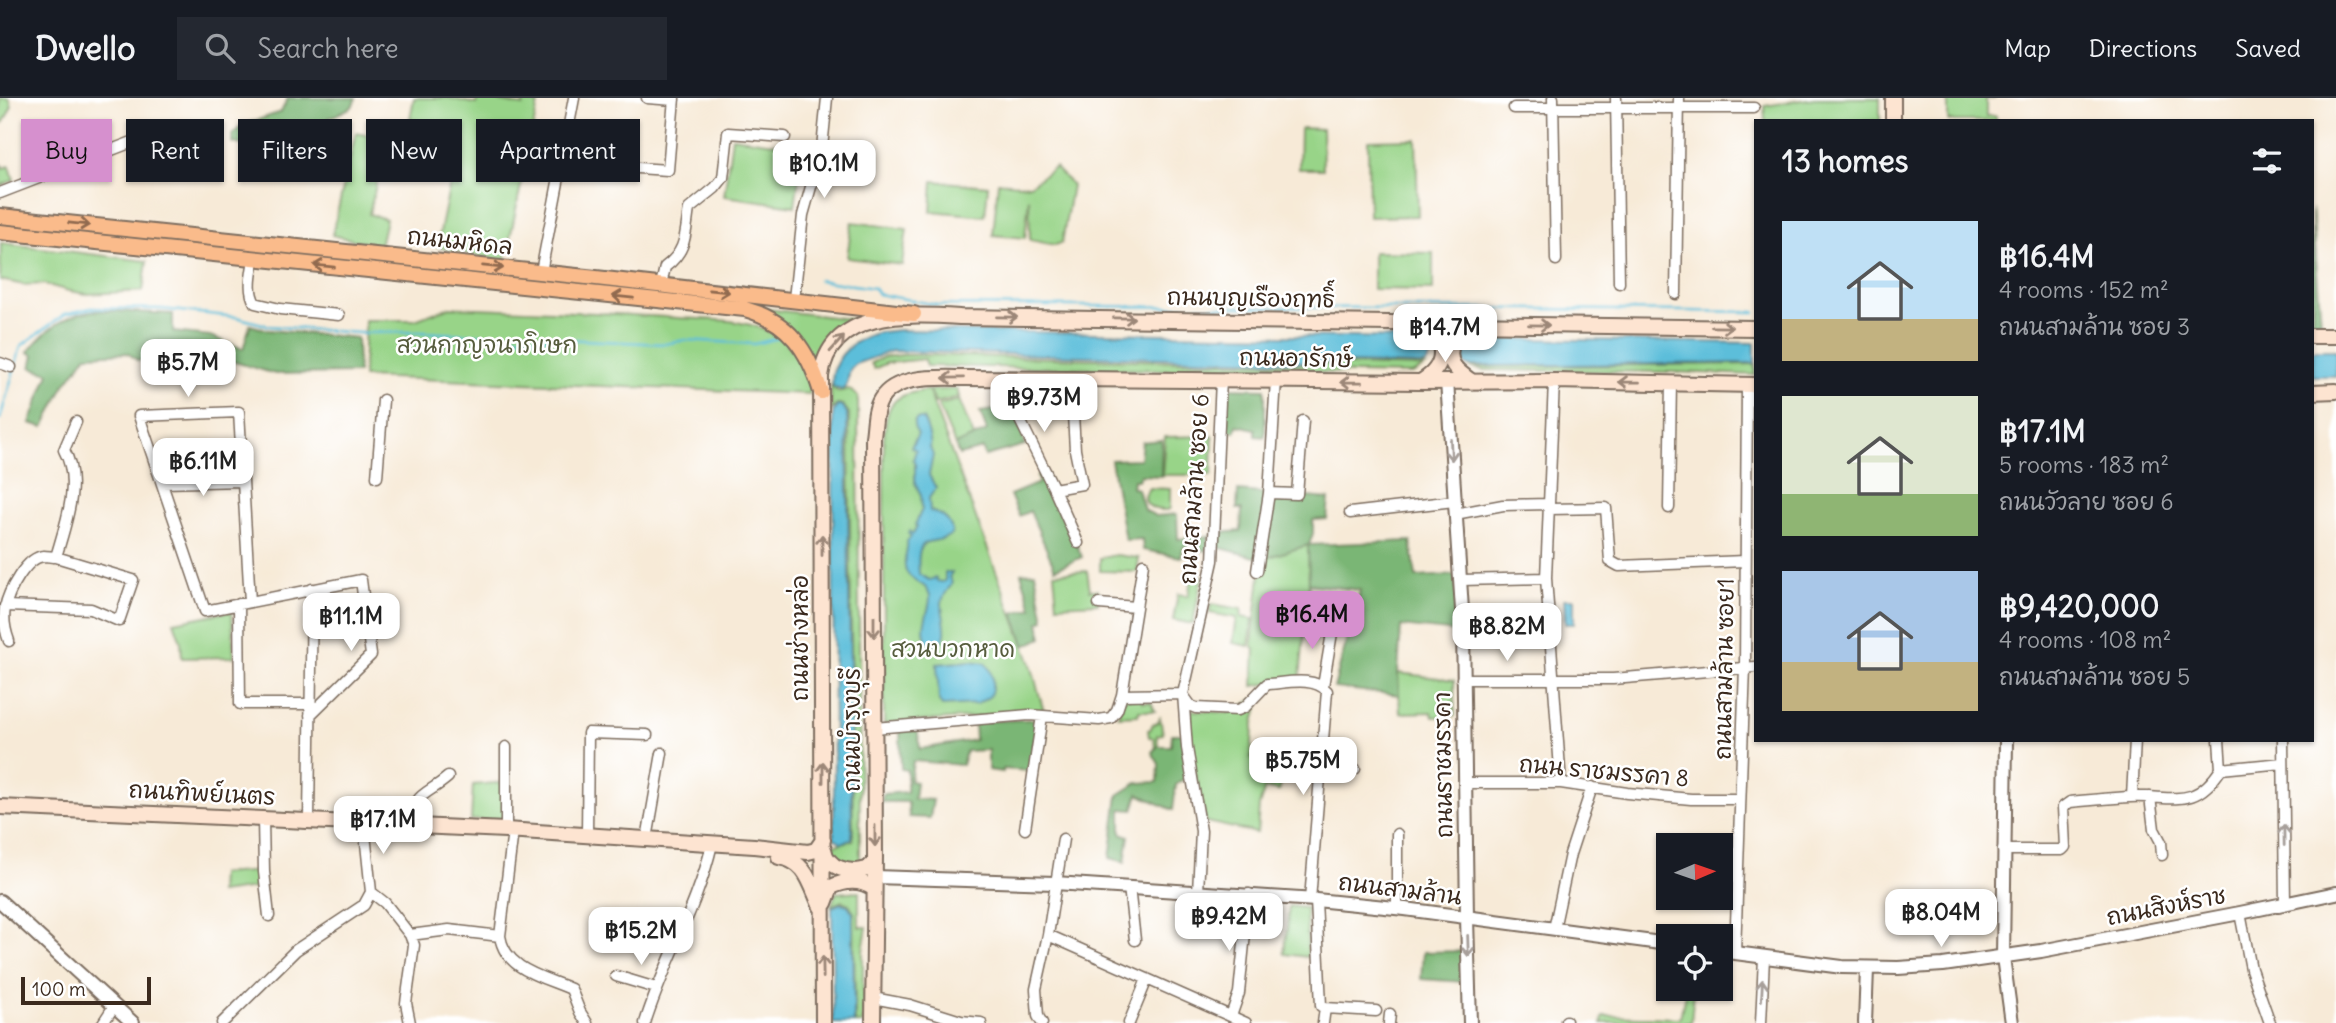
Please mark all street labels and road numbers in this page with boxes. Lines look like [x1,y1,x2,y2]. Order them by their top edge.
street label: ถนนมหิดล [406,221,514,260]
street label: ถนนบุญเรืองฤทธิ์ [1167,274,1336,317]
street label: ถนนอารักษ์ [1239,341,1354,373]
street label: ถนนสามล้าน ซอย 6 [1172,393,1215,585]
street label: ถนนช่างหล่อ [785,575,814,701]
street label: ถนนสามล้าน ซอย1 [1707,578,1740,760]
street label: ถนนบำรุงบุรี [836,668,870,792]
street label: ถนนราชมรรคา [1427,692,1458,838]
street label: ถนน ราชมรรคา 8 [1518,749,1690,792]
street label: ถนนทิพย์เนตร [128,773,276,811]
street label: ถนนสามล้าน [1337,867,1463,910]
street label: ถนนสิงห์ราช [2104,879,2228,931]

